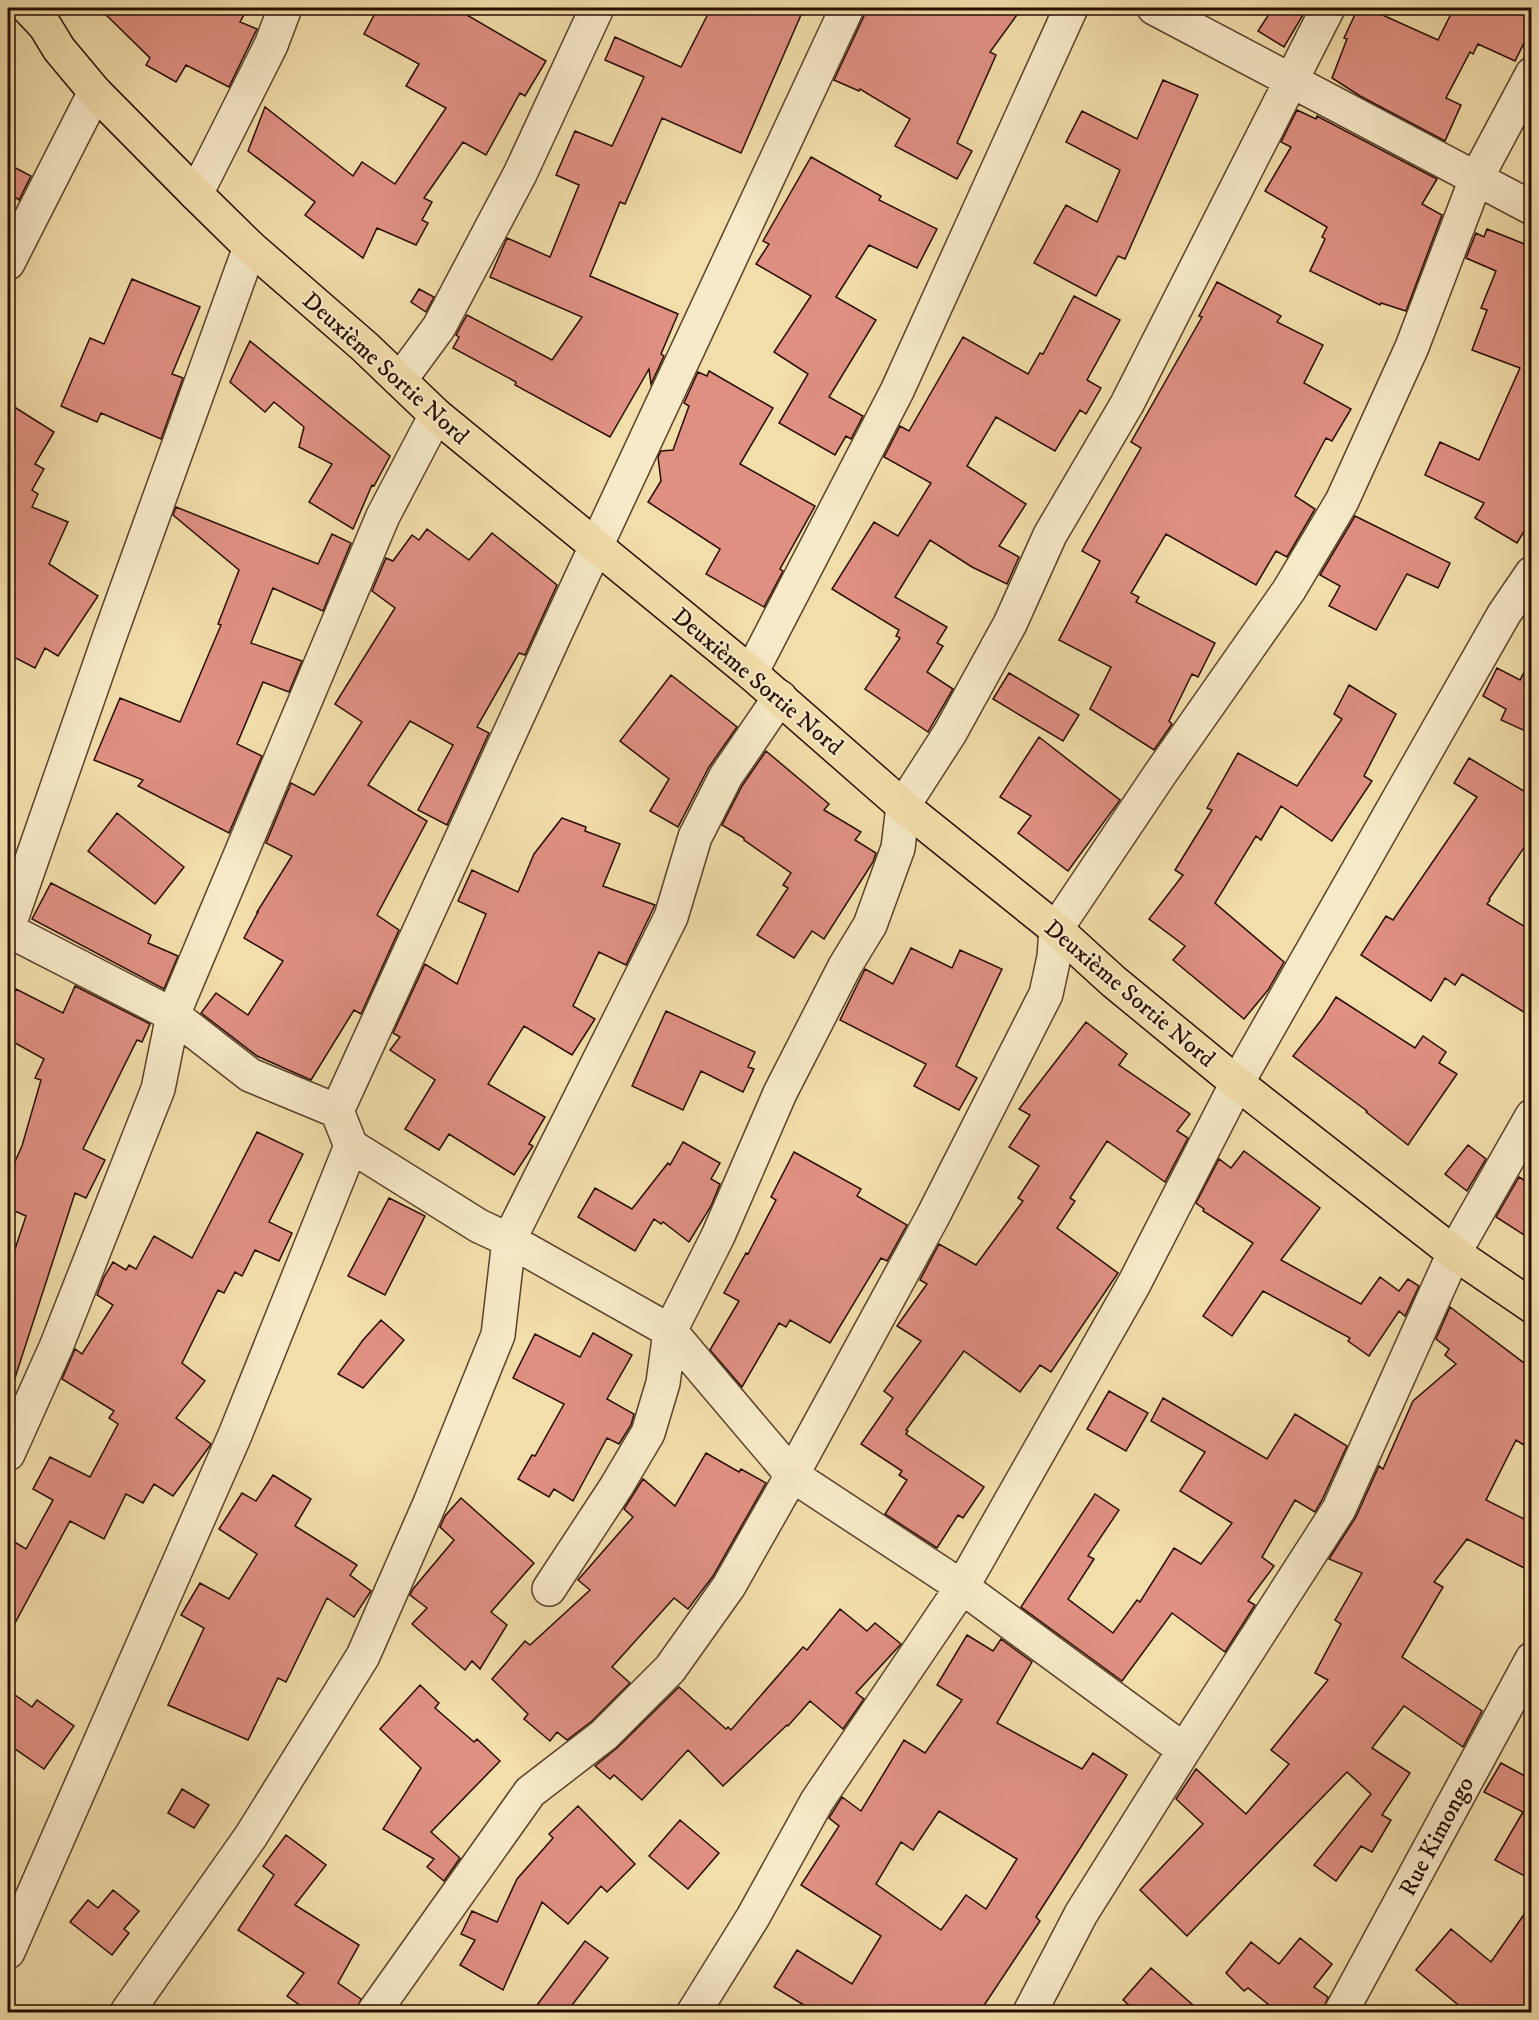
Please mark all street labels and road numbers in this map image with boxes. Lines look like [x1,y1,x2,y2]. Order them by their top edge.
street label: Deuxième Sortie Nord [296,286,475,452]
street label: Deuxième Sortie Nord [666,601,849,762]
street label: Deuxième Sortie Nord [1038,913,1221,1074]
street label: Rue Kimongo [1393,1772,1481,1901]

